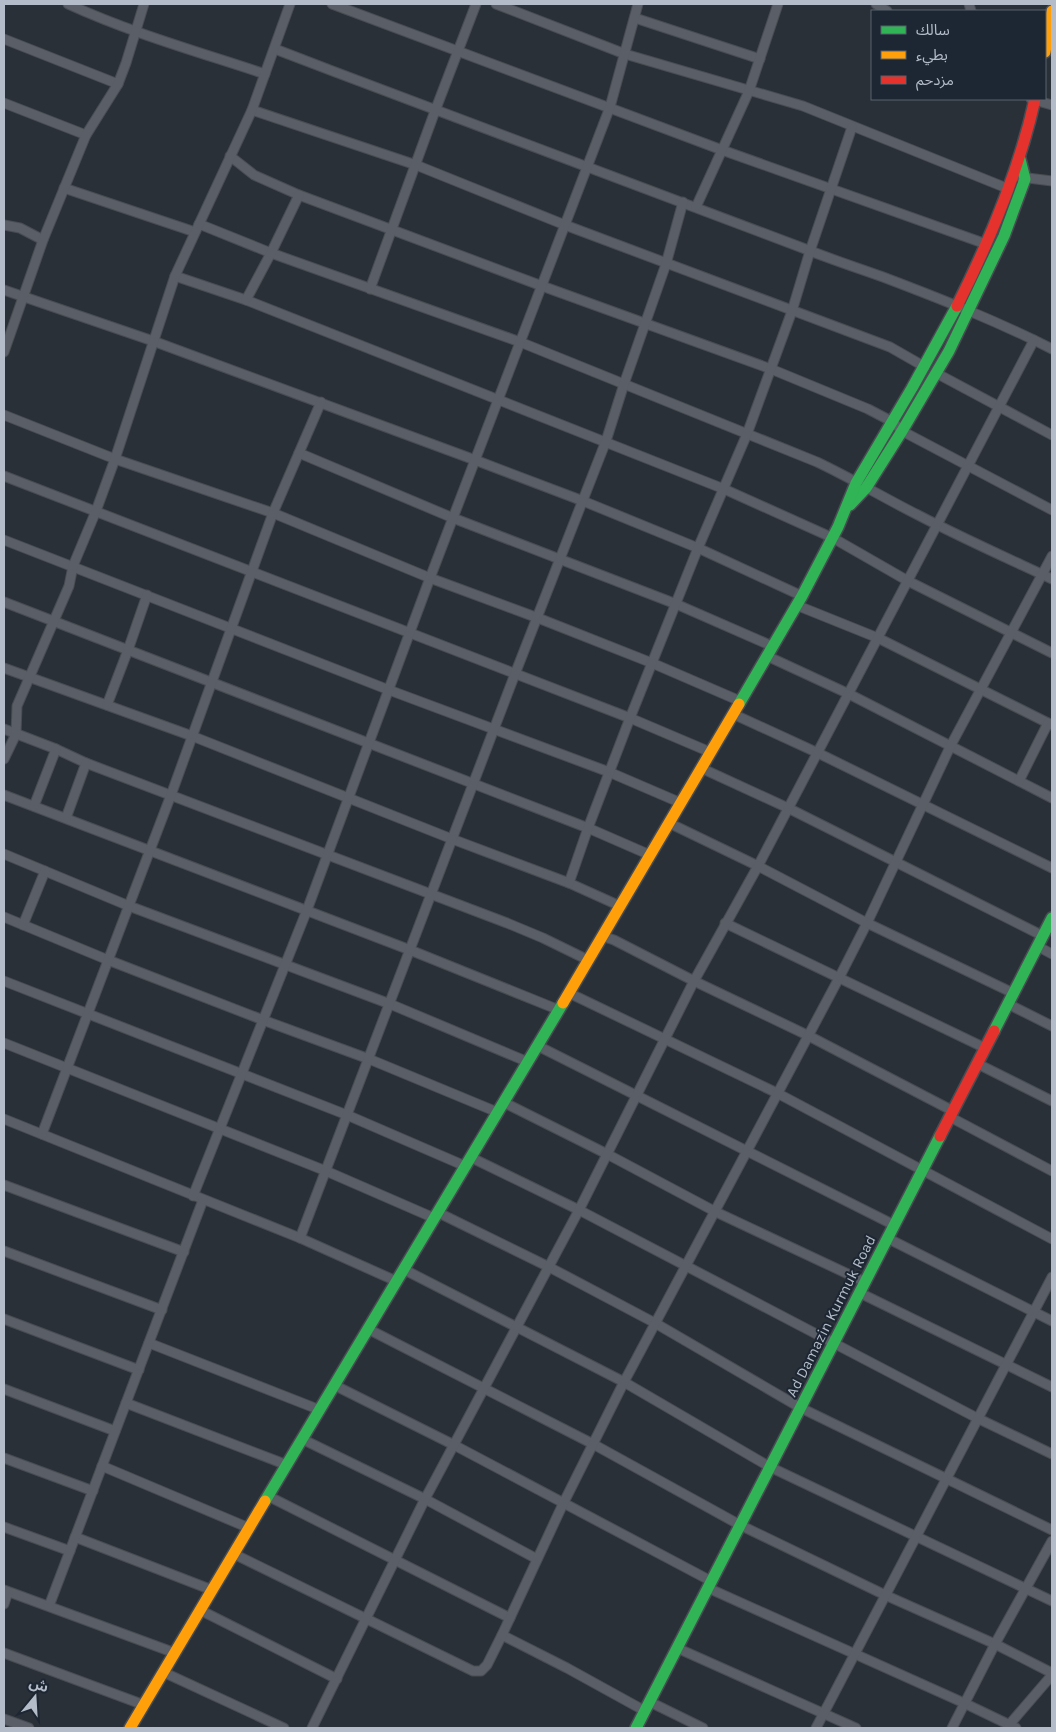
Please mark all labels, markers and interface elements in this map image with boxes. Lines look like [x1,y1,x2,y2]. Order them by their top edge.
legend [871,10,1046,100]
text: سالك [916,21,950,39]
text: بطيء [916,46,948,66]
text: مزدحم [916,71,954,91]
street label: Ad Damazin Kurmuk Road [782,1232,880,1400]
north arrow [10,1672,60,1722]
text: ش [27,1674,51,1696]

